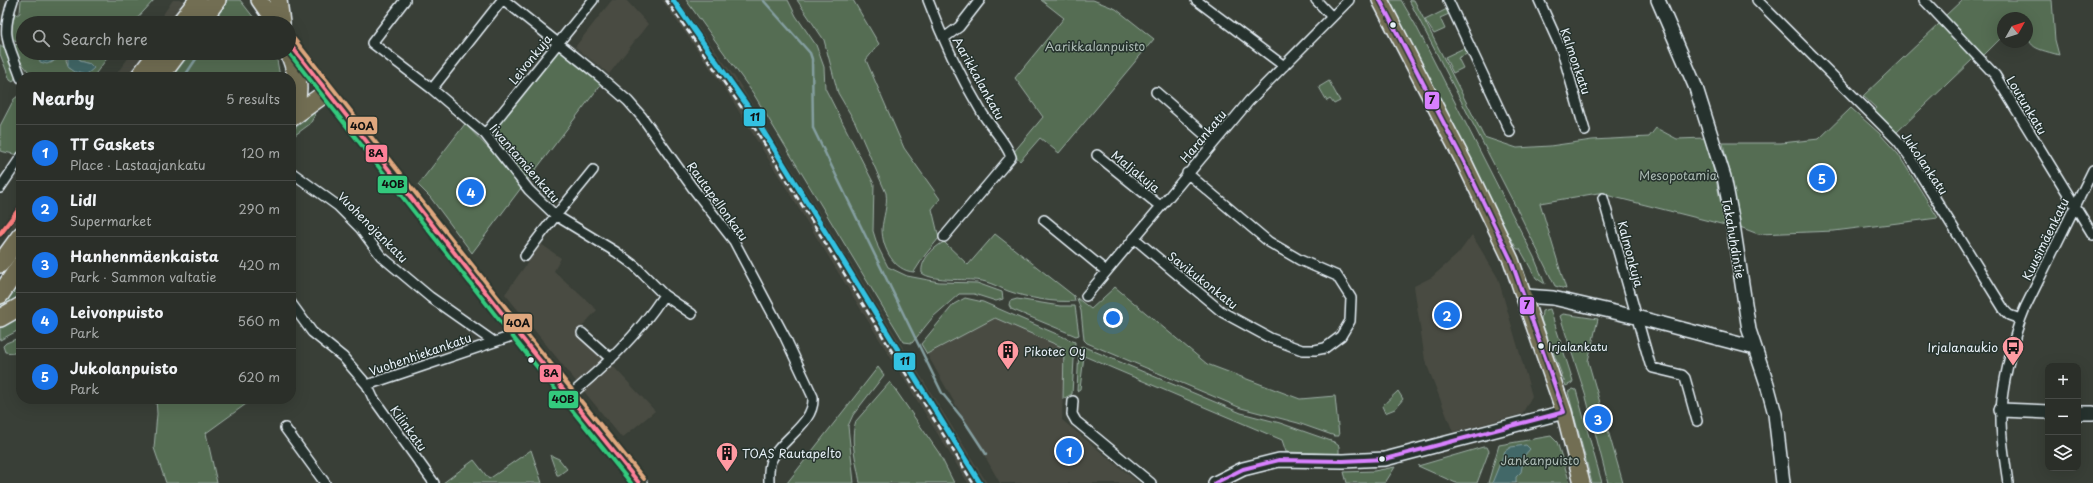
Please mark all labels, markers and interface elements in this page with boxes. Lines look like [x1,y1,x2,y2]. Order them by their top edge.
north arrow [1997,12,2033,48]
search box [16,16,296,60]
unlabelled marker [1388,20,1398,30]
street label: Kalmonkatu [1556,25,1596,97]
icon: search [30,27,52,49]
text: Search here [62,27,148,50]
street label: Leivonkuja [504,30,556,88]
street label: Aarikkalankatu [949,33,1009,123]
park label: Aarikkalanpuisto [1045,37,1146,55]
street label: Loutunkatu [2002,72,2052,138]
text: Nearby [32,85,94,111]
text: 5 results [226,89,280,108]
line badge: 7 [1424,91,1440,110]
text: 7 [1429,91,1436,108]
street label: Harankatu [1176,106,1230,166]
line badge: 11 [743,108,766,127]
text: 11 [750,108,760,125]
line badge: 40A [347,116,378,135]
text: 40A [350,117,375,134]
street label: Iivantamäenkatu [486,120,564,206]
street label: Jukolankatu [1897,128,1953,198]
text: TT Gaskets [70,132,155,155]
text: 1 [42,143,48,162]
text: 120 m [241,143,280,162]
line badge: 8A [365,144,388,163]
text: 8A [368,144,384,161]
street label: Maljakuja [1108,146,1165,197]
text: Place · Lastaajankatu [70,155,206,174]
street label: Rautapellonkatu [683,158,753,244]
pin: 5 [1809,163,1835,193]
park label: Mesopotamia [1639,166,1718,184]
line badge: 40B [377,175,408,194]
text: 40B [381,175,405,192]
pin: 4 [458,177,484,207]
text: Lidl [70,188,97,211]
street label: Vuohenojankatu [334,188,412,266]
street label: Kuusimäenkatu [2017,195,2073,283]
street label: Takahuhdintie [1718,196,1750,280]
text: 2 [40,199,50,218]
text: 290 m [239,199,280,218]
text: Supermarket [70,211,152,230]
street label: Kalmonkuja [1614,219,1649,290]
text: Hanhenmäenkaista [70,244,219,267]
street label: Savikukonkatu [1164,247,1242,313]
text: 3 [41,255,49,274]
text: 420 m [238,255,280,274]
text: Park · Sammon valtatie [70,267,216,286]
line badge: 7 [1519,296,1535,315]
text: 7 [1524,296,1531,313]
text: Leivonpuisto [70,300,163,323]
pin: 2 [1434,300,1460,330]
your location [1103,308,1123,328]
text: 4 [41,311,49,330]
text: 560 m [238,311,280,330]
line badge: 40A [503,313,533,333]
text: 40A [506,314,531,331]
text: Park [70,323,99,342]
street label: Vuohenhiekankatu [366,328,474,380]
bus stop icon: Irjalanaukio [2000,334,2026,367]
building icon: Pikotec Oy [995,338,1021,371]
place label: Irjalankatu [1548,338,1608,355]
place label: Irjalanaukio [1927,338,1998,356]
marker: Irjalankatu [1536,341,1546,351]
place label: Pikotec Oy [1024,342,1086,360]
line badge: 11 [893,352,916,371]
text: 11 [900,352,910,369]
unlabelled marker [526,355,536,365]
text: Jukolanpuisto [70,356,177,379]
map controls [2045,363,2081,471]
button: + [2045,363,2081,399]
line badge: 8A [539,364,562,383]
text: 8A [543,364,559,381]
text: 5 [41,367,49,386]
text: 620 m [238,367,280,386]
text: Park [70,379,99,398]
line badge: 40B [548,390,579,409]
text: 40B [551,390,575,407]
button: − [2045,399,2081,435]
street label: Kilinkatu [386,402,432,454]
pin: 3 [1585,404,1611,434]
button: layers [2045,435,2081,471]
pin: 1 [1056,436,1082,466]
building icon: TOAS Rautapelto [714,440,740,473]
place label: TOAS Rautapelto [742,444,842,462]
park label: Jankanpuisto [1501,451,1580,469]
unlabelled marker [1377,454,1387,464]

